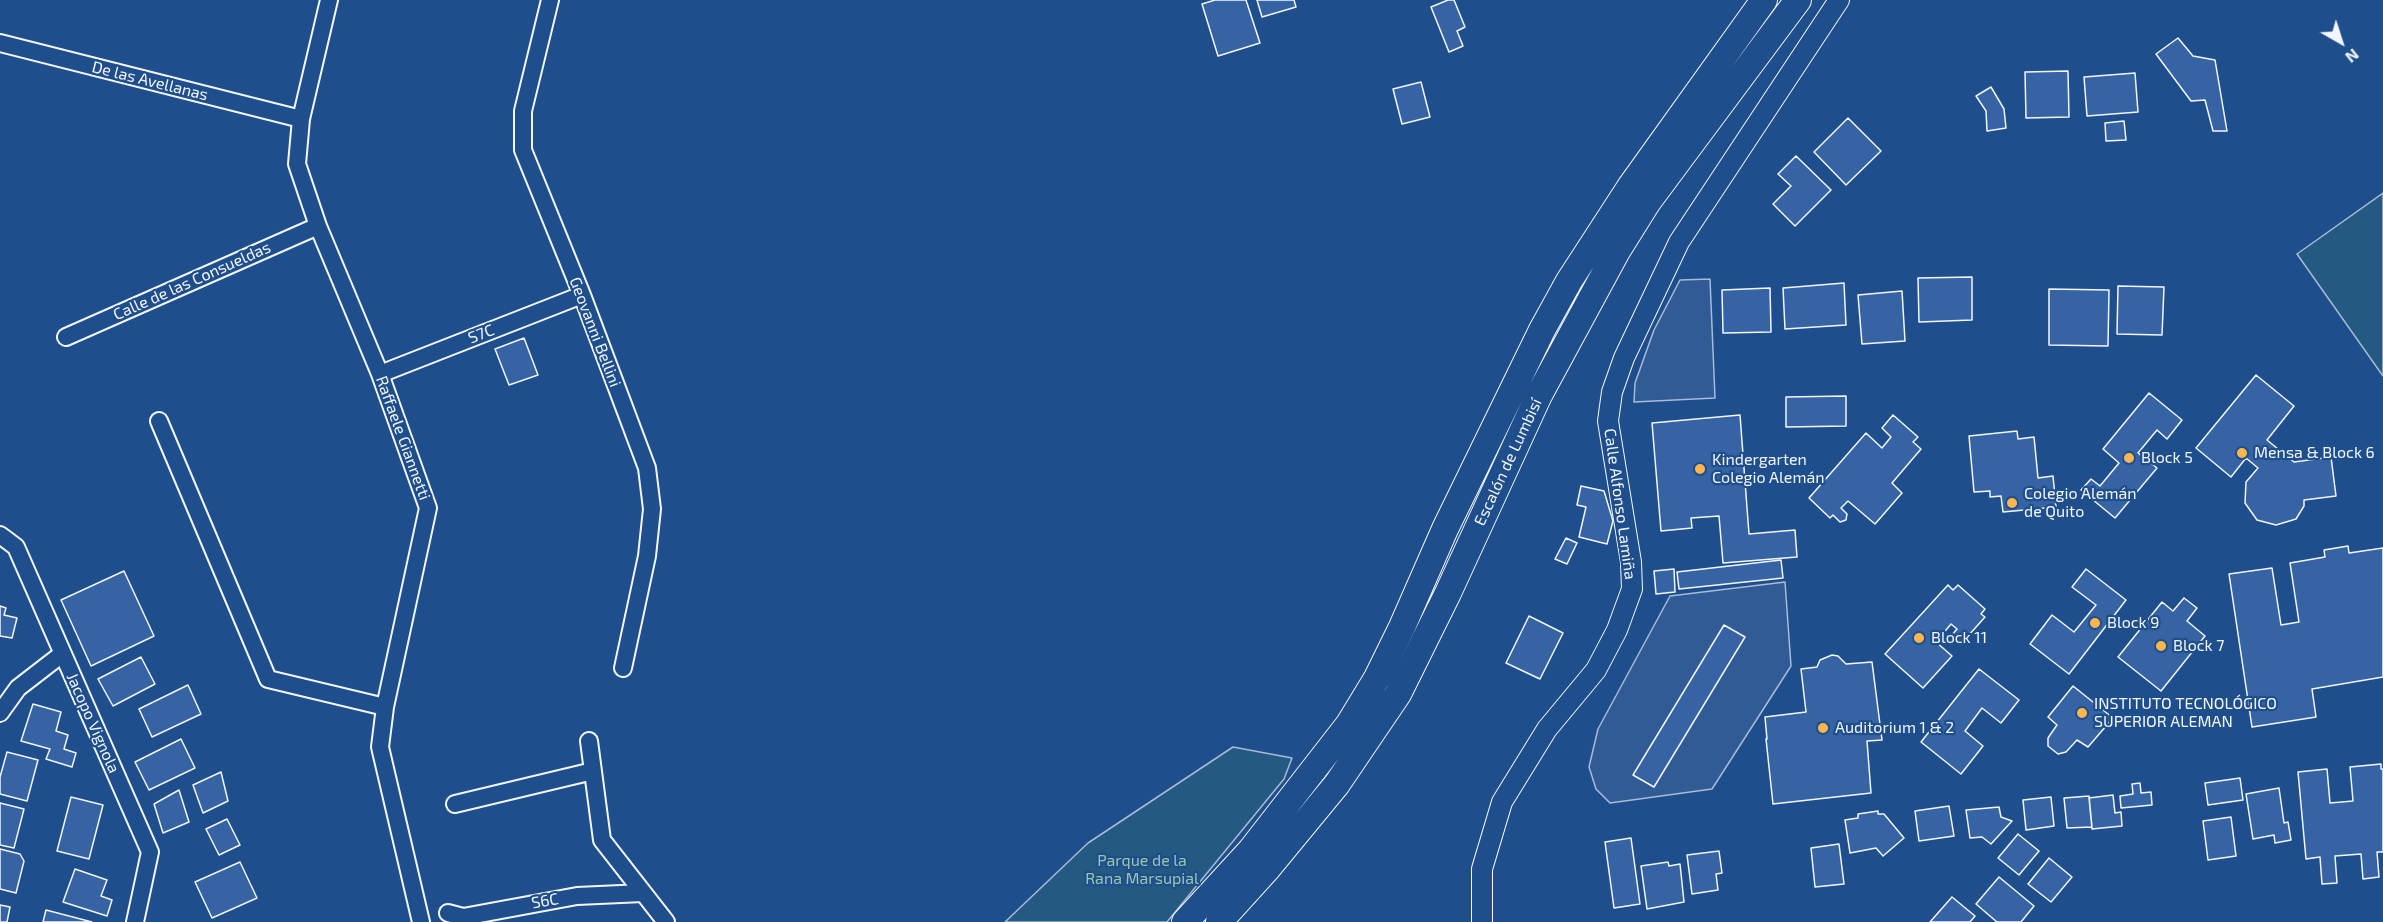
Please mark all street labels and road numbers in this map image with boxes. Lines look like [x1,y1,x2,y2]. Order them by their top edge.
street label: De las Avellanas [90,57,210,105]
street label: Calle de las Consueldas [110,238,274,324]
street label: Geovanni Bellini [565,274,625,390]
street label: S7C [465,320,497,348]
street label: Raffaele Giannetti [372,373,434,503]
street label: Escalón de Lumbisí [1470,395,1546,529]
street label: Calle Alfonso Lamiña [1600,427,1640,581]
street label: Jacopo Vignola [62,670,124,776]
street label: S6C [530,889,560,913]

